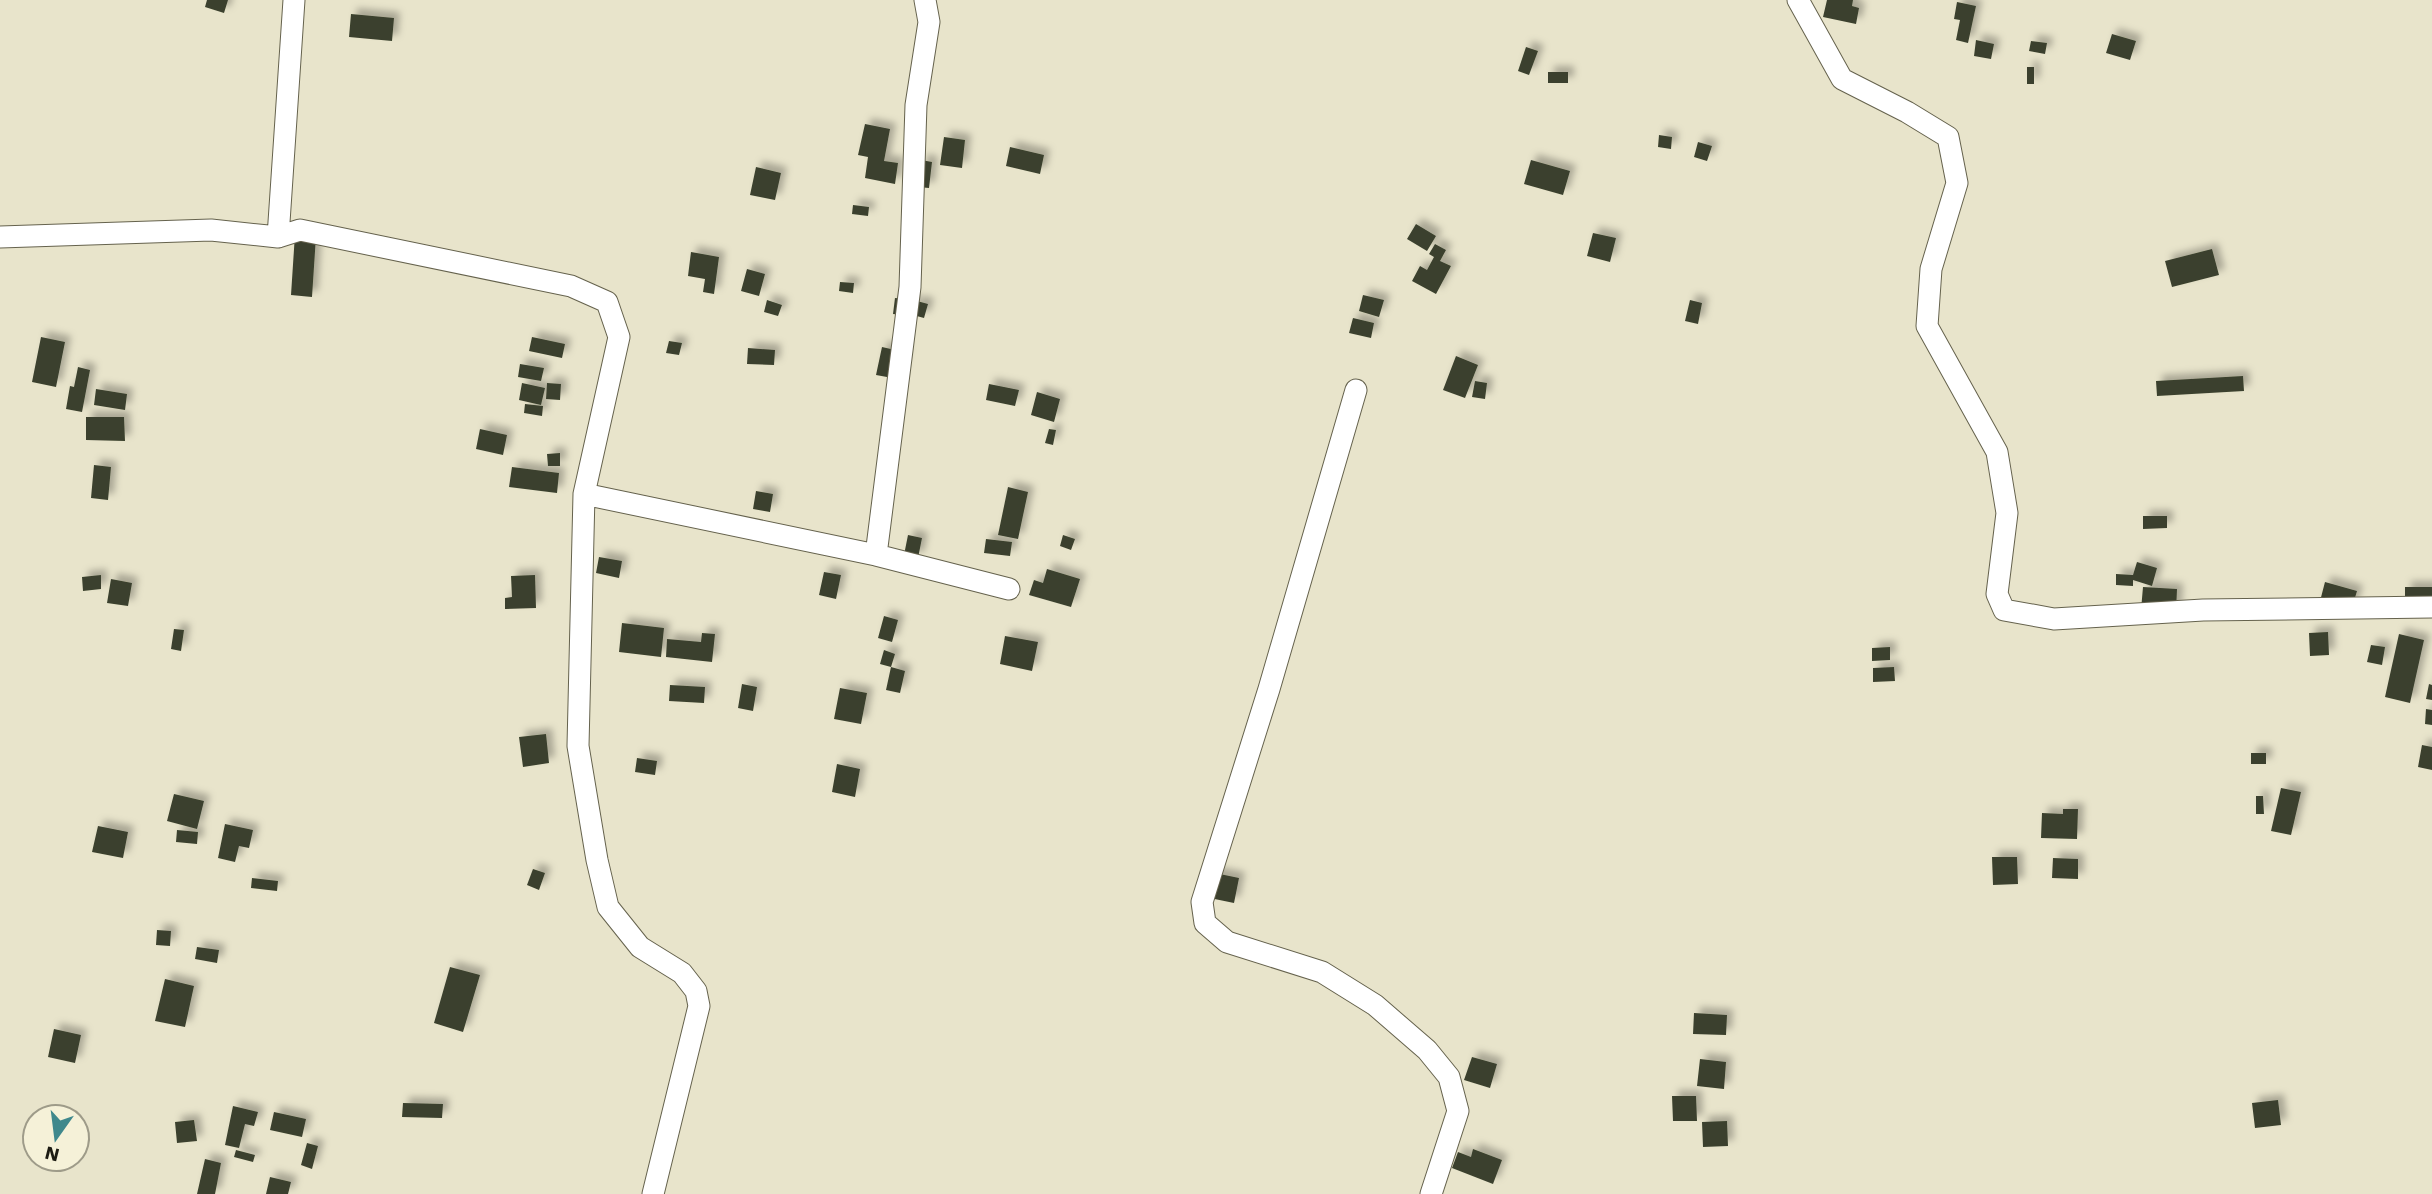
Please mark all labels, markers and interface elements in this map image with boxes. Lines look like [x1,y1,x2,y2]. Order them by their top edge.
north arrow [21,1103,91,1173]
text: N [42,1141,62,1167]

